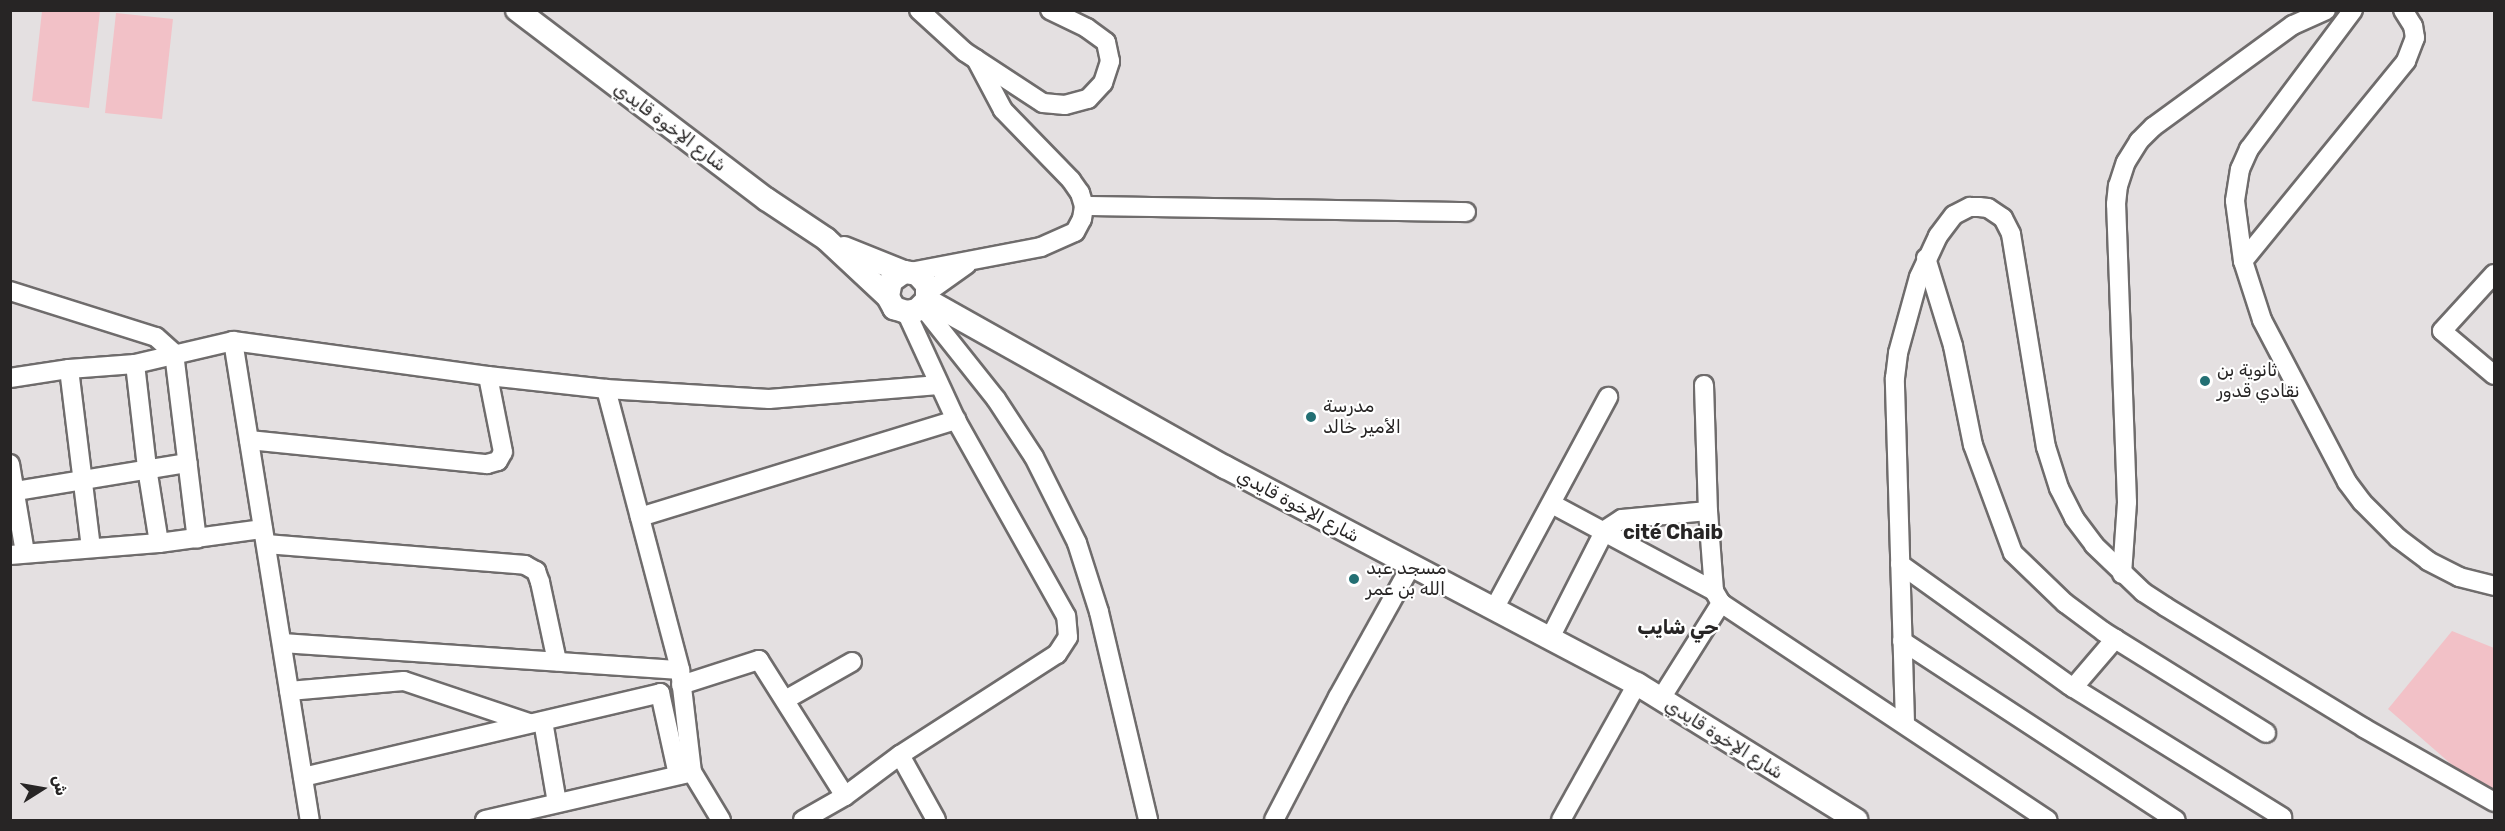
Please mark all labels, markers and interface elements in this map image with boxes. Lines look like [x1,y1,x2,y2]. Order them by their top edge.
street label: شارع الإخوة قايدي [609,78,731,176]
place label: ثانوية بن نقادي قدور [2217,360,2300,403]
marker: ثانوية بن نقادي قدور [2198,374,2212,388]
place label: مدرسة الأمير خالد [1323,396,1401,438]
marker: مدرسة الأمير خالد [1304,410,1318,424]
street label: شارع الإخوة قايدي [1233,465,1363,547]
district label: cité Chaib [1623,520,1723,544]
place label: مسجد عبد الله بن عمر [1366,558,1446,600]
marker: مسجد عبد الله بن عمر [1347,572,1361,586]
district label: حي شايب [1637,615,1719,639]
street label: شارع الإخوة قايدي [1661,694,1787,784]
north arrow [12,759,72,819]
text: ش [49,774,71,797]

